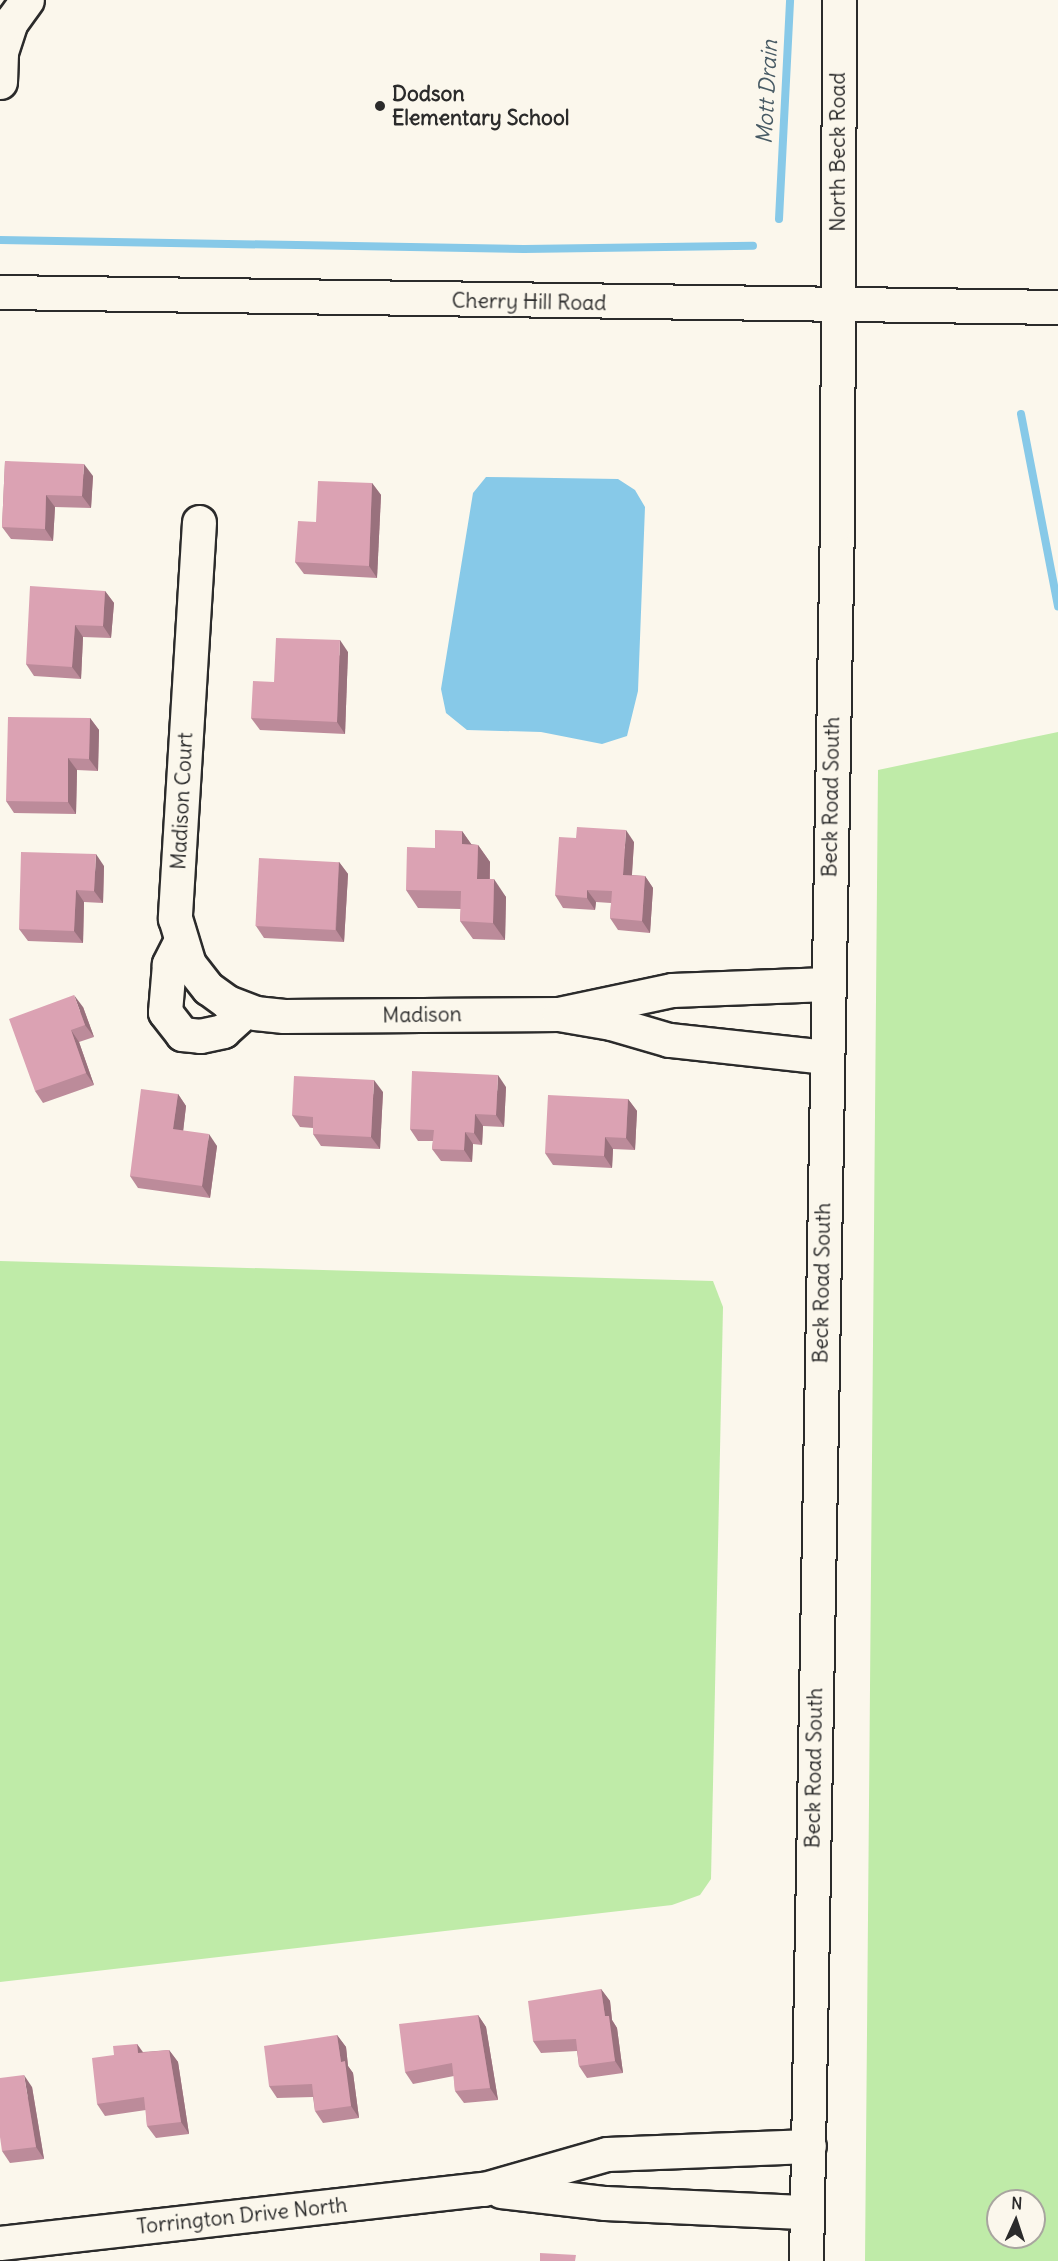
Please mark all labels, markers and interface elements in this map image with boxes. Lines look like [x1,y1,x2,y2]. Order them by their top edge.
water label: Mott Drain [751,39,783,145]
street label: North Beck Road [825,72,851,232]
place label: Dodson Elementary School [392,81,569,131]
marker: Dodson Elementary School [373,99,387,113]
street label: Cherry Hill Road [451,288,607,316]
street label: Beck Road South [817,716,845,878]
street label: Madison Court [166,732,198,870]
street label: Madison [382,1002,462,1028]
street label: Beck Road South [808,1202,836,1364]
street label: Beck Road South [800,1687,828,1849]
north arrow [986,2189,1046,2249]
street label: Torrington Drive North [135,2192,349,2240]
text: N [1011,2193,1023,2213]

